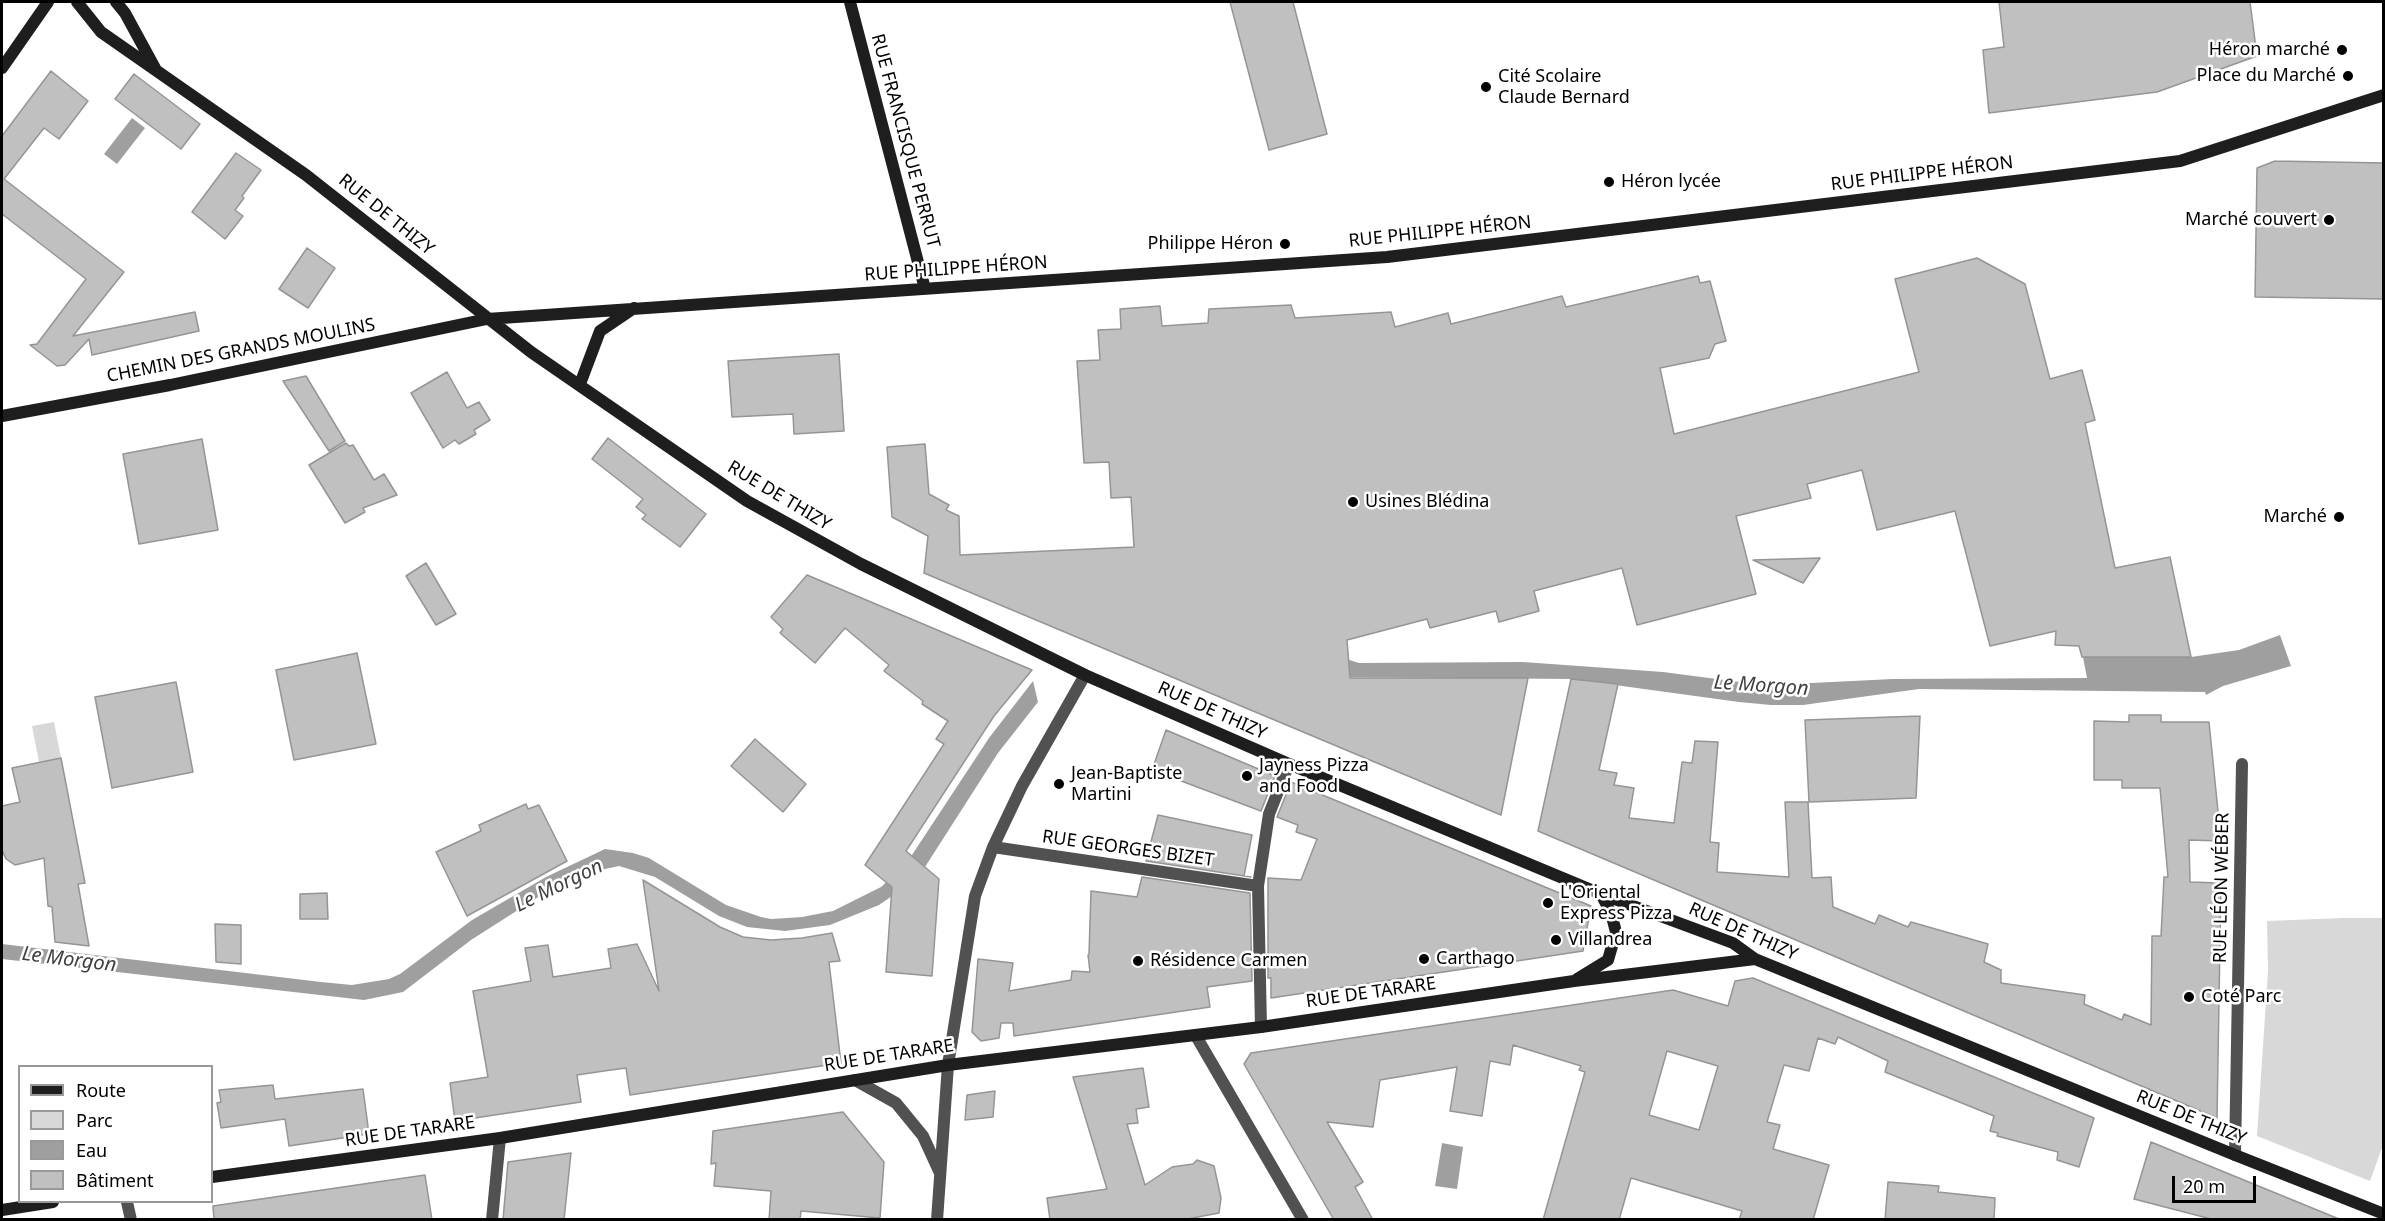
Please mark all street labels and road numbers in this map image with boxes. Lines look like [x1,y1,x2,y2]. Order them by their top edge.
street label: RUE FRANCISQUE PERRUT [866,32,944,250]
street label: RUE PHILIPPE HÉRON [1830,152,2014,196]
street label: RUE DE THIZY [334,170,438,260]
street label: RUE PHILIPPE HÉRON [1348,212,1532,252]
street label: RUE PHILIPPE HÉRON [864,252,1048,286]
street label: CHEMIN DES GRANDS MOULINS [105,314,377,388]
street label: RUE DE THIZY [723,457,835,535]
street label: RUE DE THIZY [1154,677,1270,745]
street label: RUE LÉON WÉBER [2210,813,2234,963]
street label: RUE GEORGES BIZET [1041,826,1215,872]
street label: RUE DE THIZY [1685,898,1801,966]
street label: RUE DE TARARE [1305,973,1437,1013]
street label: RUE DE TARARE [823,1035,955,1077]
street label: RUE DE THIZY [2133,1086,2249,1150]
street label: RUE DE TARARE [344,1112,476,1152]

